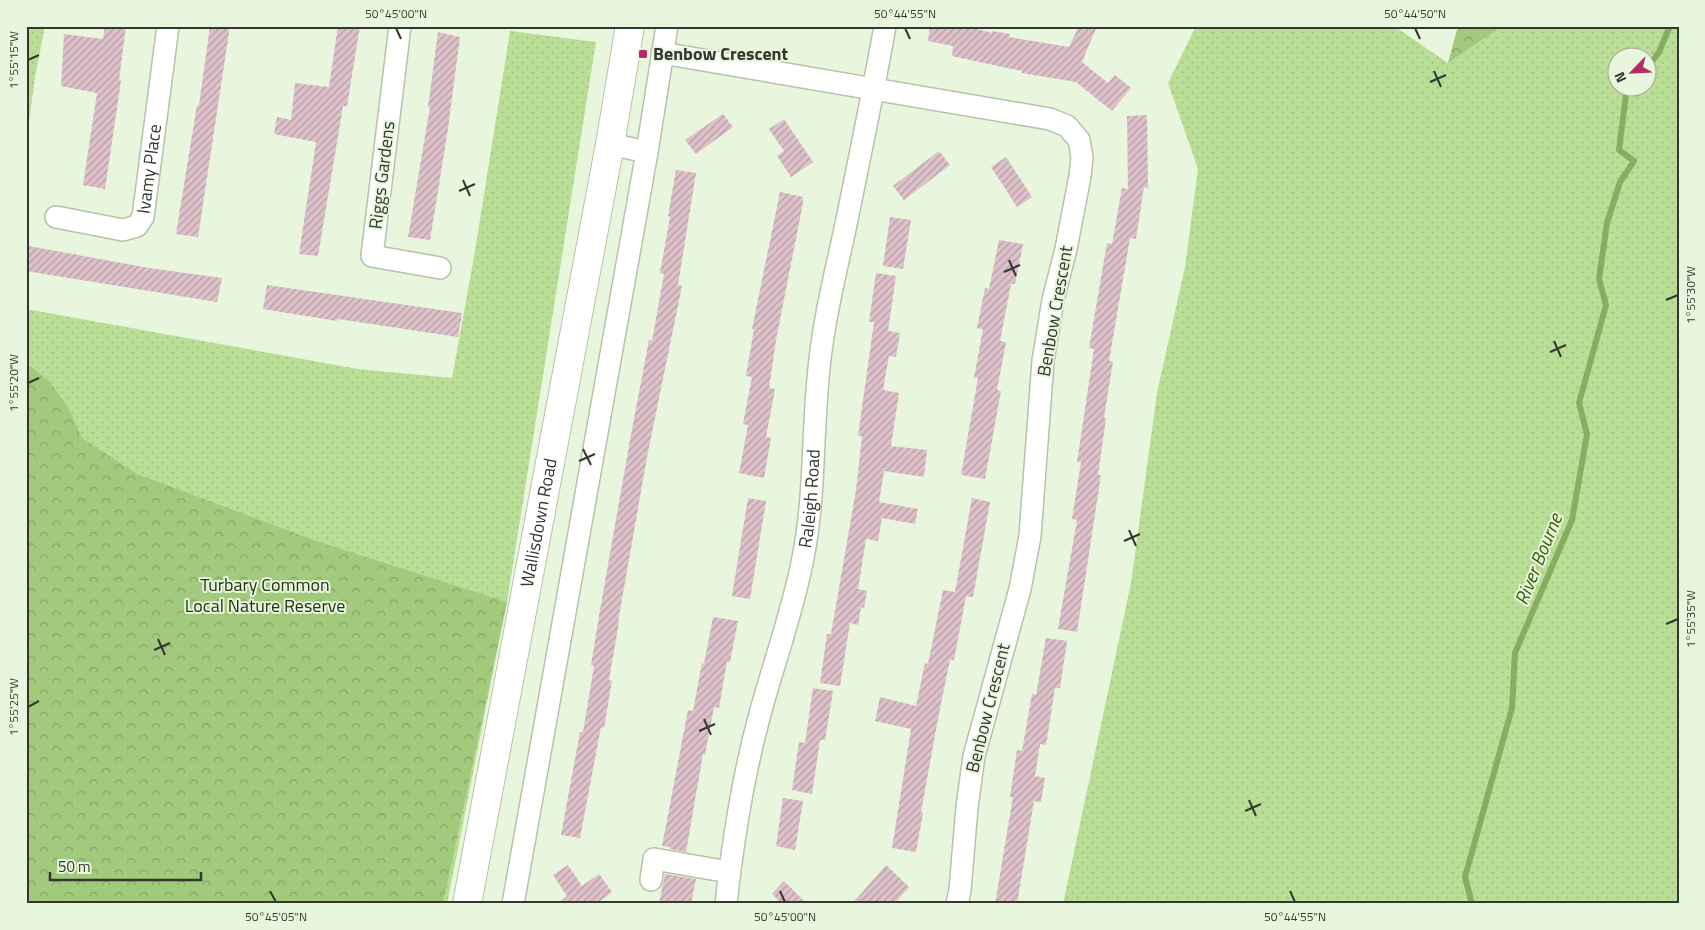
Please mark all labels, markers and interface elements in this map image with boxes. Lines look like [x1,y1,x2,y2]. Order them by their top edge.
text: 50°45'00"N [365,4,427,23]
text: 50°44'55"N [874,4,936,23]
text: 50°44'50"N [1384,4,1446,23]
text: 1°55'15"W [4,31,23,89]
place label: Benbow Crescent [653,40,789,67]
marker: Benbow Crescent [637,48,649,60]
north arrow [1608,48,1658,98]
text: N [1608,69,1631,86]
street label: Riggs Gardens [361,119,402,230]
street label: Ivamy Place [130,122,168,216]
street label: Benbow Crescent [1030,243,1079,378]
text: 1°55'30"W [1681,266,1700,324]
text: 1°55'20"W [4,354,23,412]
street label: Raleigh Road [791,448,827,550]
street label: Wallisdown Road [513,456,564,589]
water label: River Bourne [1506,508,1569,609]
park label: Turbary Common Local Nature Reserve [185,571,345,619]
text: 1°55'35"W [1681,590,1700,648]
street label: Benbow Crescent [958,640,1017,775]
text: 1°55'25"W [4,678,23,736]
scale bar [50,850,201,882]
text: 50 m [58,855,91,878]
text: 50°45'05"N [245,907,307,926]
text: 50°45'00"N [754,907,816,926]
text: 50°44'55"N [1264,907,1326,926]

